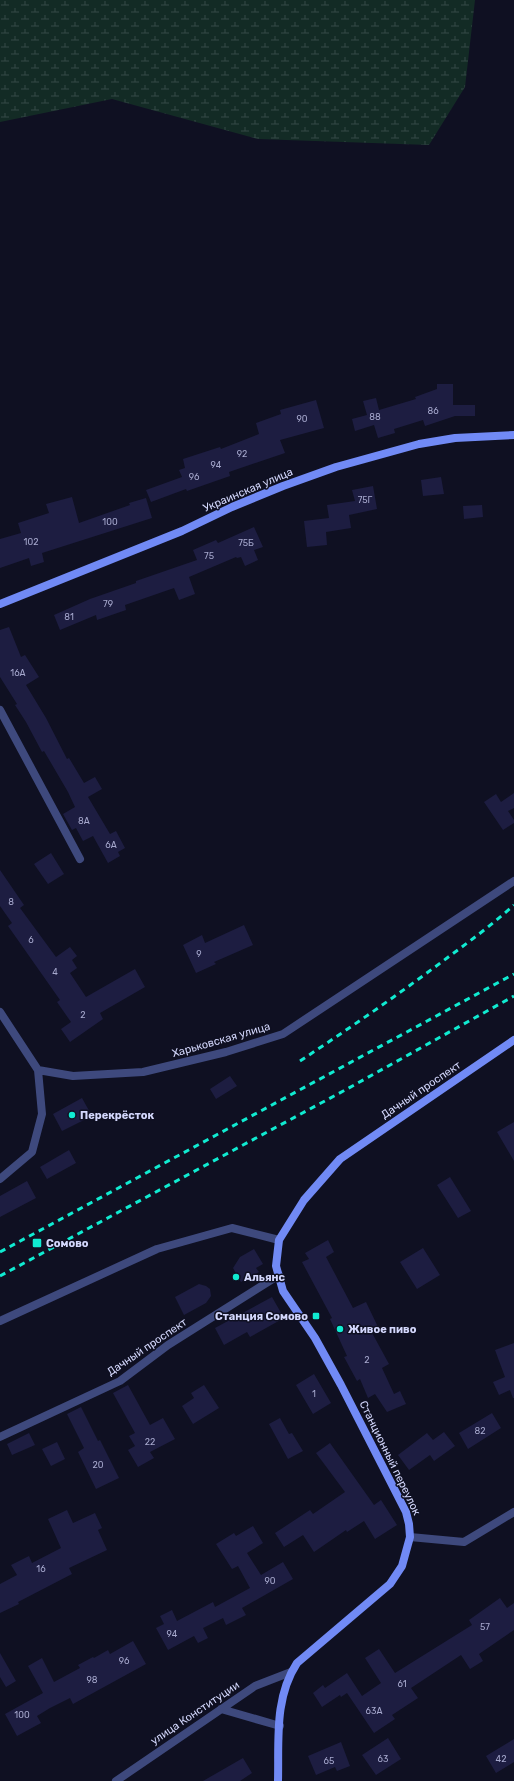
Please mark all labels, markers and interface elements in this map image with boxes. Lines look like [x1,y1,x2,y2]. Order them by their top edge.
house number: 86 [427,406,439,416]
house number: 88 [369,412,381,422]
house number: 90 [296,414,308,424]
house number: 92 [237,449,247,459]
house number: 94 [211,460,222,470]
street label: Украинская улица [201,465,295,515]
house number: 96 [189,472,200,482]
house number: 75Г [358,495,373,505]
house number: 100 [102,517,118,527]
house number: 102 [24,537,38,547]
house number: 75Б [238,538,254,548]
house number: 75 [204,551,214,561]
house number: 79 [103,599,113,609]
house number: 81 [64,612,74,622]
house number: 16А [10,668,26,678]
house number: 8А [78,816,90,826]
house number: 6А [105,840,117,850]
house number: 8 [8,897,14,907]
house number: 6 [28,935,34,945]
house number: 9 [196,949,202,959]
house number: 4 [52,967,58,977]
house number: 2 [80,1010,86,1020]
street label: Харьковская улица [170,1020,272,1060]
street label: Дачный проспект [379,1058,464,1122]
place label: Перекрёсток [80,1109,155,1122]
marker: Перекрёсток [67,1110,77,1120]
marker: Сомово [31,1237,43,1249]
place label: Сомово [46,1237,89,1250]
place label: Альянс [244,1271,286,1284]
marker: Альянс [231,1272,241,1282]
place label: Станция Сомово [215,1310,308,1323]
marker: Станция Сомово [311,1311,321,1321]
street label: Дачный проспект [105,1315,190,1379]
place label: Живое пиво [348,1323,417,1336]
marker: Живое пиво [335,1324,345,1334]
house number: 2 [364,1355,370,1365]
house number: 1 [312,1389,316,1399]
street label: Станционный переулок [357,1399,423,1517]
house number: 82 [474,1426,486,1436]
house number: 22 [145,1437,155,1447]
house number: 20 [93,1460,104,1470]
house number: 16 [36,1564,46,1574]
house number: 90 [264,1576,276,1586]
house number: 57 [480,1622,490,1632]
house number: 94 [167,1629,178,1639]
house number: 96 [119,1656,130,1666]
house number: 98 [86,1675,98,1685]
street label: улица Конституции [148,1678,242,1748]
house number: 61 [397,1679,407,1689]
house number: 63А [366,1706,382,1716]
house number: 100 [14,1710,30,1720]
house number: 63 [378,1754,388,1764]
house number: 42 [496,1754,506,1764]
house number: 65 [324,1756,334,1766]

